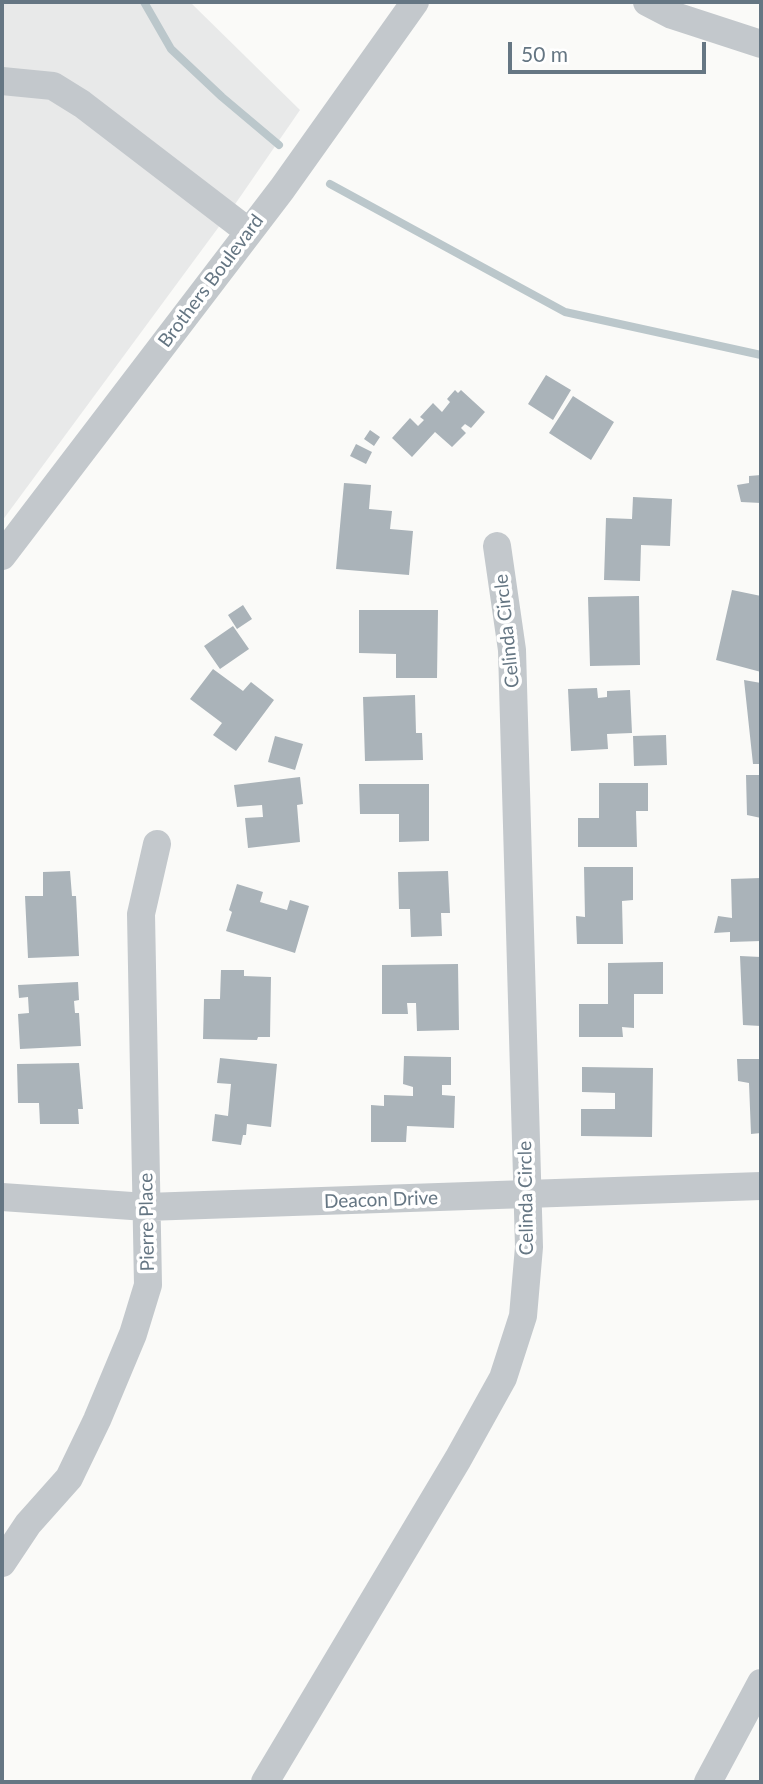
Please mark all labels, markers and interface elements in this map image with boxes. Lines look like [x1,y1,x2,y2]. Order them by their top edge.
scale bar [511,28,709,72]
text: 50 m [521,41,568,66]
street label: Brothers Boulevard [154,210,268,352]
street label: Celinda Circle [490,573,524,689]
street label: Celinda Circle [514,1141,538,1255]
street label: Pierre Place [135,1173,159,1271]
street label: Deacon Drive [324,1187,438,1213]

